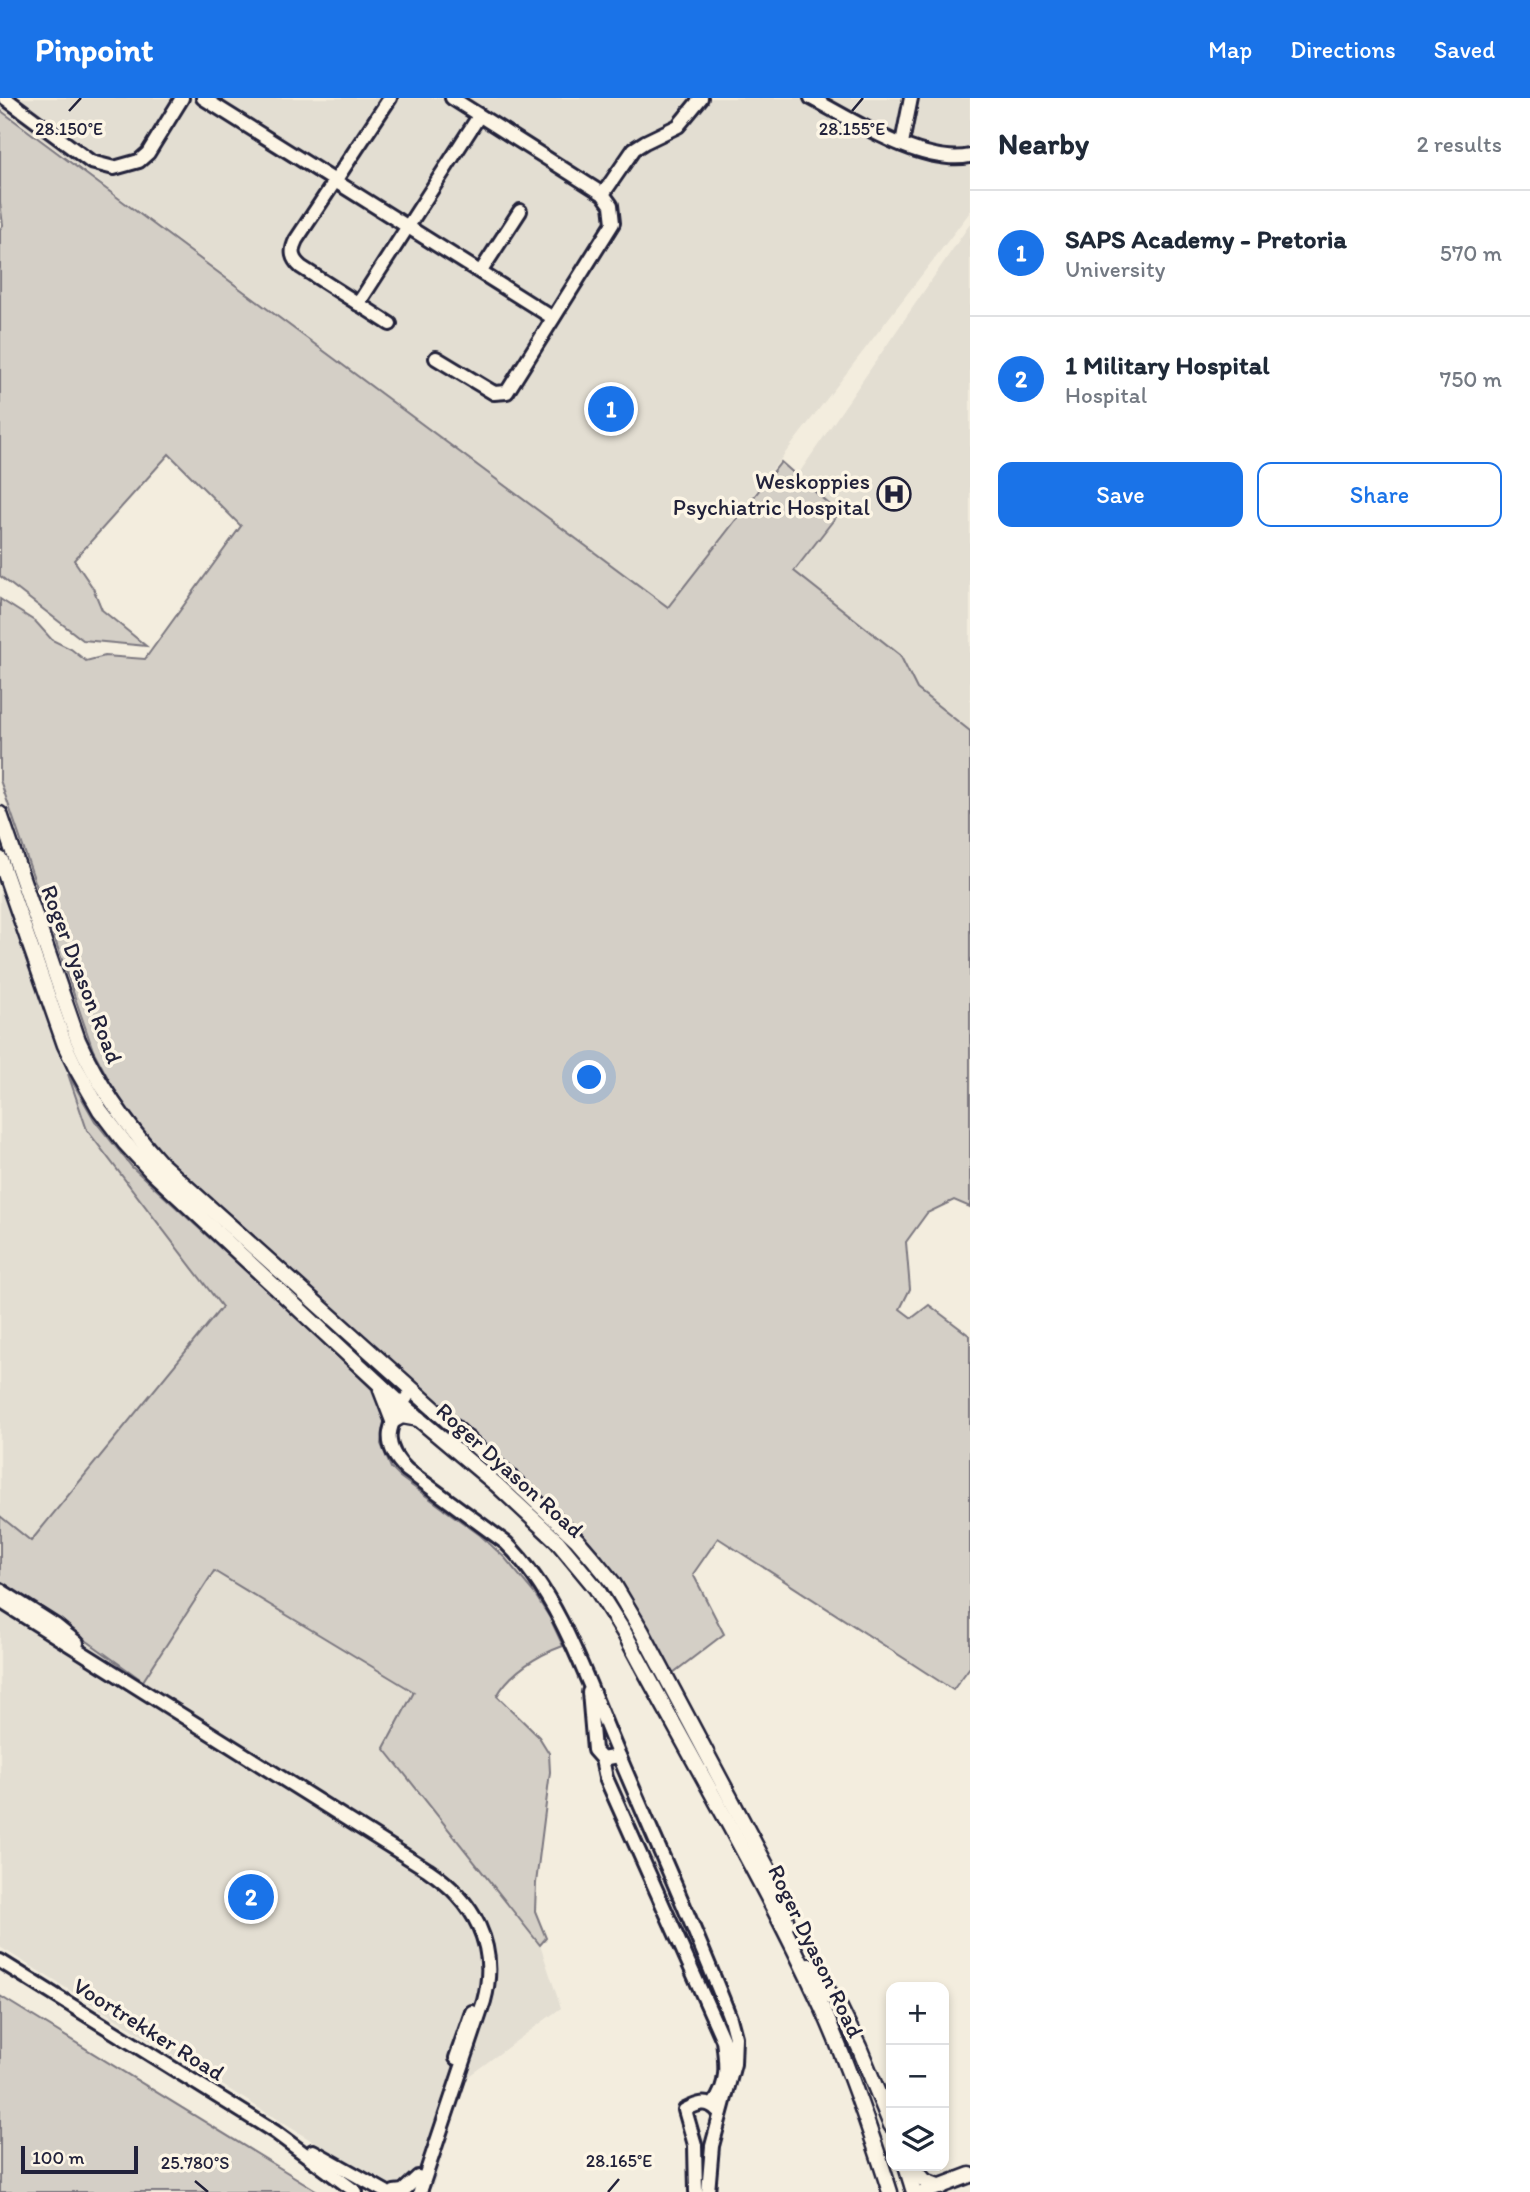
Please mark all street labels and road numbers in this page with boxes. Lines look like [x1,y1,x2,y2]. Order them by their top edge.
street label: Roger Dyason Road [35,881,129,1068]
street label: Roger Dyason Road [430,1396,590,1544]
street label: Roger Dyason Road [762,1860,870,2042]
street label: Voortrekker Road [68,1971,230,2087]

